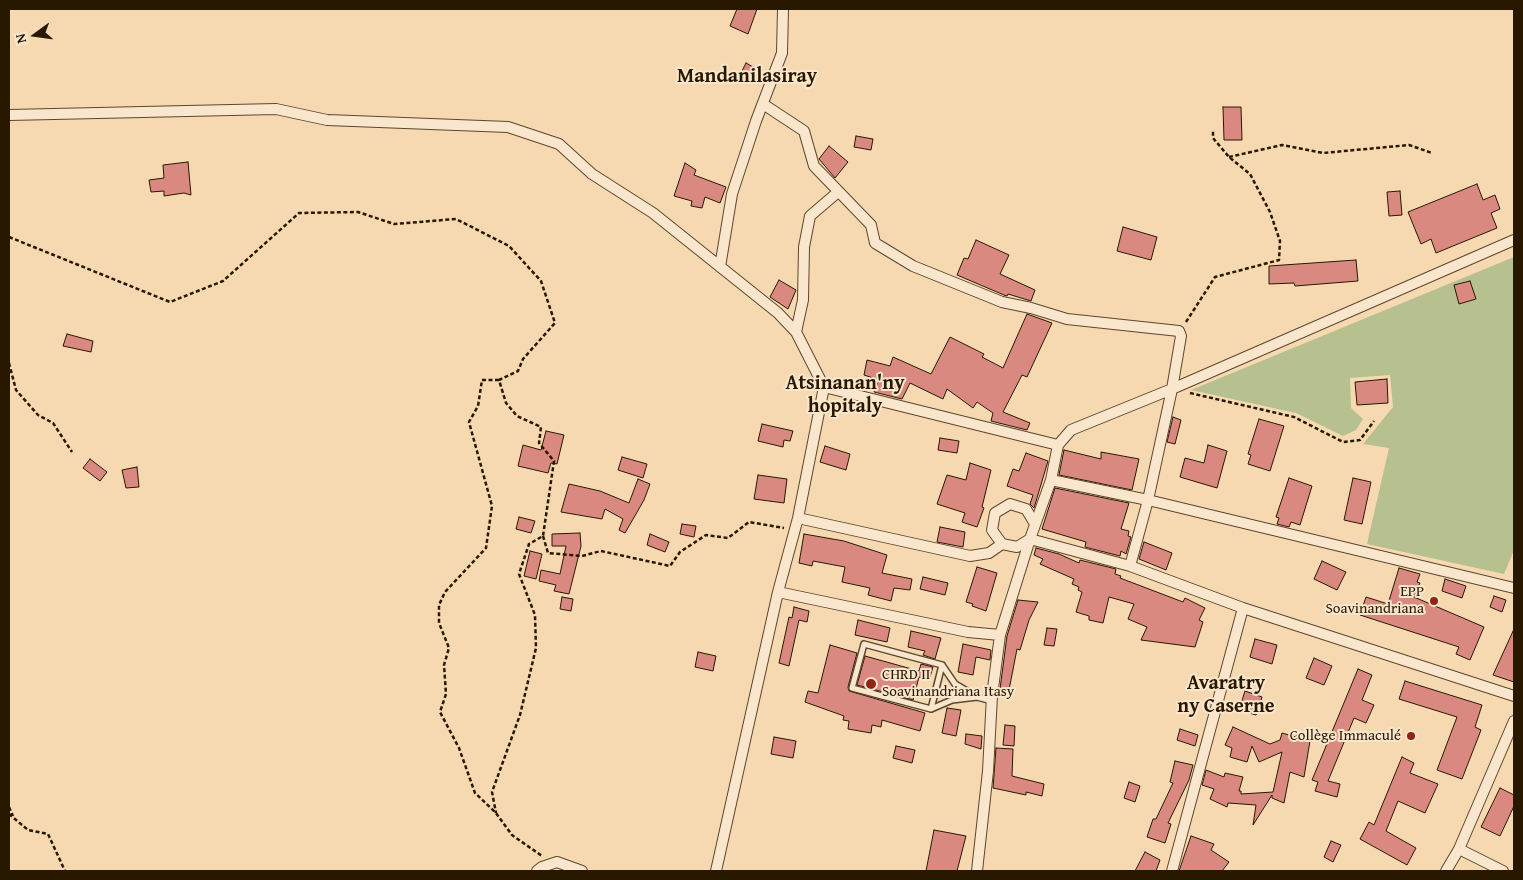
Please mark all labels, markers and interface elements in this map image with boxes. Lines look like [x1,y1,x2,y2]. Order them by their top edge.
north arrow [10,10,60,60]
text: N [10,32,31,46]
district label: Mandanilasiray [677,65,817,89]
district label: Atsinanan'ny hopitaly [786,372,904,419]
place label: EPP Soavinandriana [1326,583,1424,618]
marker: EPP Soavinandriana [1428,595,1440,607]
place label: CHRD II Soavinandriana Itasy [882,666,1014,701]
district label: Avaratry ny Caserne [1177,672,1275,719]
marker: CHRD II Soavinandriana Itasy [864,677,878,691]
place label: Collège Immaculé [1290,727,1401,745]
marker: Collège Immaculé [1405,730,1417,742]

